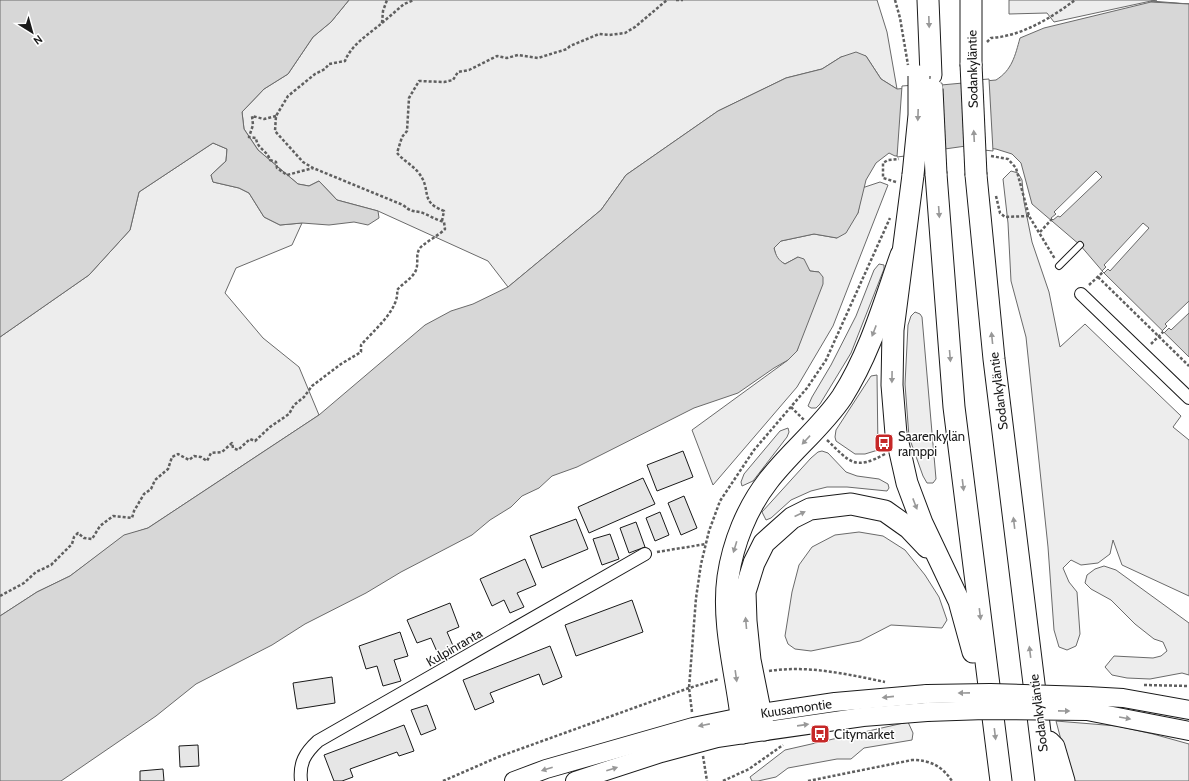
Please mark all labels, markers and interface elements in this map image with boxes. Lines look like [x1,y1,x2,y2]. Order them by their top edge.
north arrow [12,12,52,52]
one-way arrow [926,16,932,29]
street label: Sodankyläntie [963,29,981,108]
text: N [31,32,45,48]
one-way arrow [915,109,922,121]
one-way arrow [971,130,978,142]
one-way arrow [935,206,942,218]
one-way arrow [870,325,876,337]
one-way arrow [988,332,995,345]
one-way arrow [946,350,953,362]
street label: Sodankyläntie [985,351,1011,431]
one-way arrow [889,371,895,384]
place label: Saarenkylän ramppi [898,428,965,459]
bus stop icon: Saarenkylän ramppi [873,432,895,454]
one-way arrow [802,436,811,445]
one-way arrow [960,479,966,491]
one-way arrow [912,499,918,511]
one-way arrow [794,511,806,517]
one-way arrow [1011,517,1017,529]
one-way arrow [732,542,738,554]
one-way arrow [976,608,983,620]
one-way arrow [743,617,750,629]
street label: Kulpinranta [423,624,486,669]
one-way arrow [1027,646,1033,658]
one-way arrow [733,670,739,682]
street label: Sodankyläntie [1025,673,1051,753]
one-way arrow [957,690,970,696]
one-way arrow [882,693,894,700]
street label: Kuusamontie [759,695,833,721]
one-way arrow [1058,708,1071,714]
one-way arrow [1119,715,1131,721]
one-way arrow [698,722,710,728]
one-way arrow [796,722,809,728]
bus stop icon: Citymarket [809,723,831,745]
place label: Citymarket [834,726,895,742]
one-way arrow [991,728,998,740]
one-way arrow [541,766,553,772]
one-way arrow [606,766,618,772]

